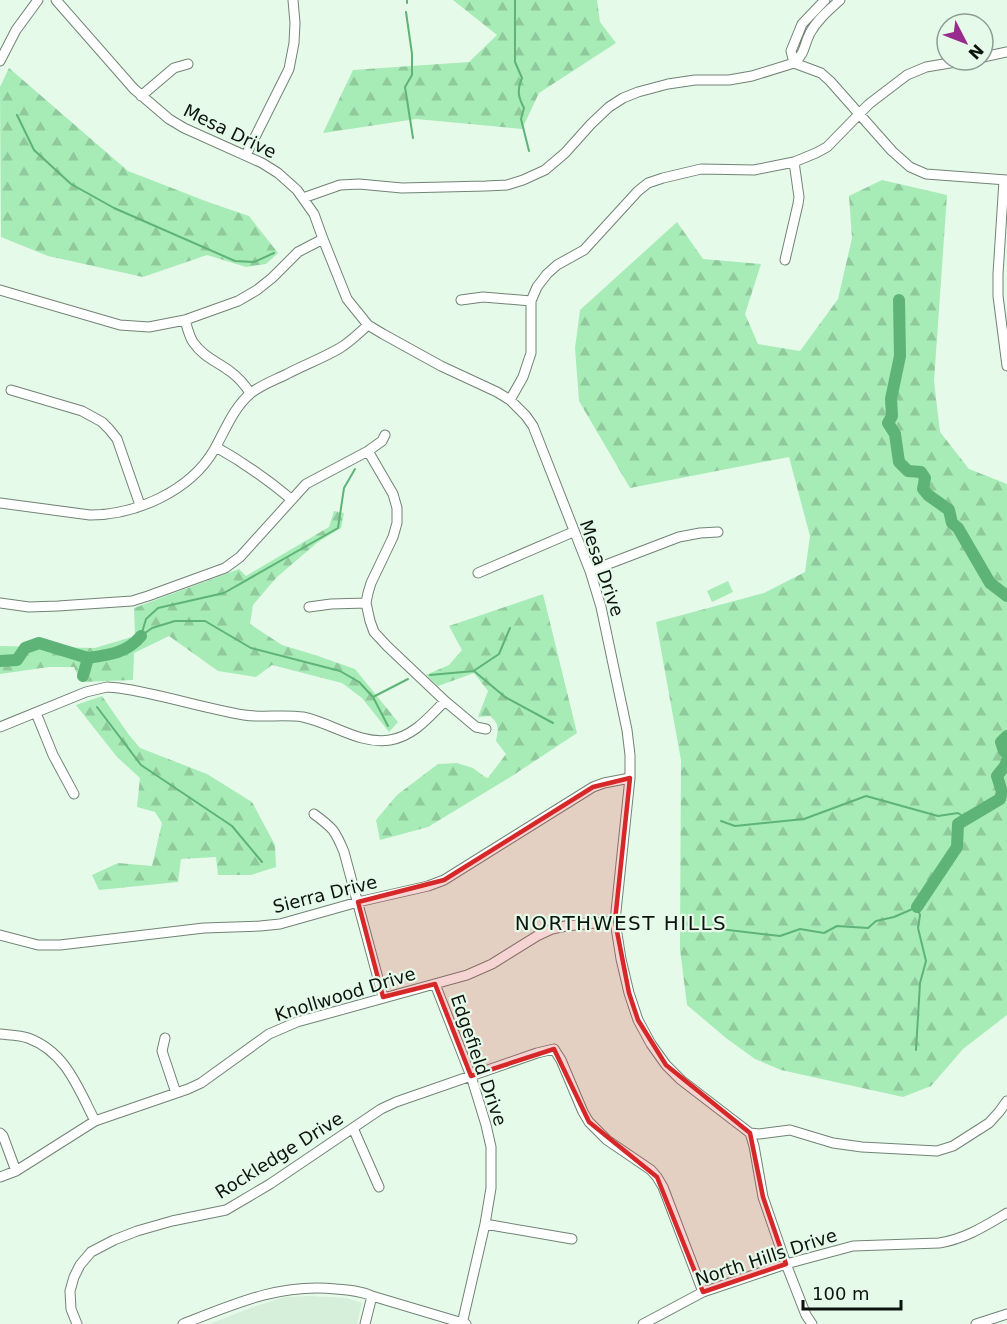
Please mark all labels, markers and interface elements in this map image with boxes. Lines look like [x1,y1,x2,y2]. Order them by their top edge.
north arrow [935,12,995,72]
text: N [964,40,987,63]
street label: Mesa Drive [180,99,280,163]
street label: Mesa Drive [576,517,628,619]
street label: Sierra Drive [271,871,379,917]
district label: NORTHWEST HILLS [515,911,727,935]
street label: Knollwood Drive [272,963,418,1025]
street label: Edgefield Drive [447,991,511,1129]
street label: Rockledge Drive [211,1107,347,1203]
street label: North Hills Drive [693,1224,839,1290]
scale bar [803,1273,900,1311]
text: 100 m [812,1283,870,1304]

